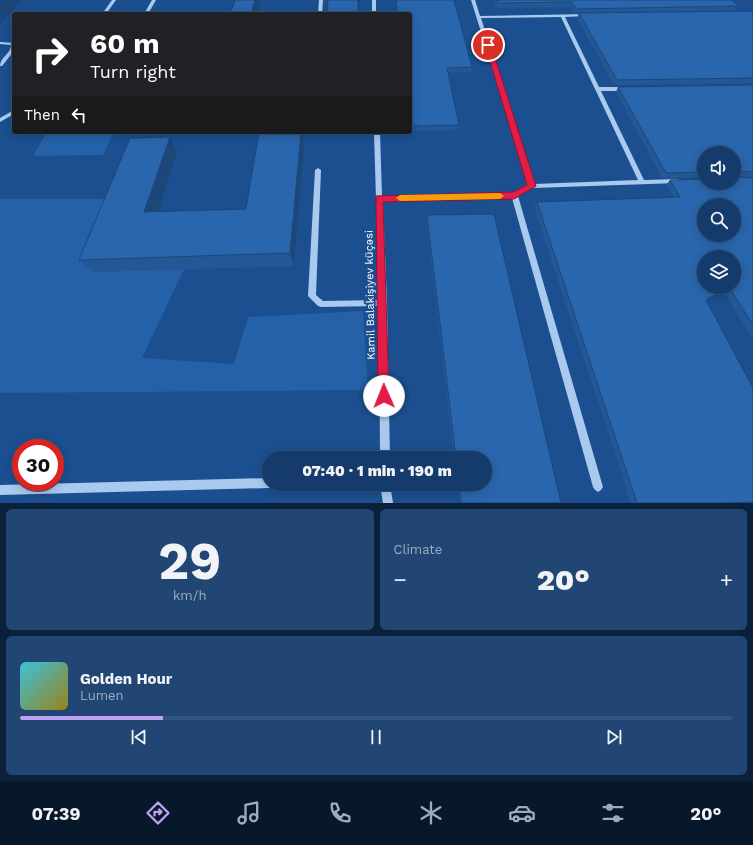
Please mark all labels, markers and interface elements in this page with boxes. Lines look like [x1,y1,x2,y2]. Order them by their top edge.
text: 60 m [90,27,160,60]
icon: right [24,28,76,80]
pin [471,28,505,62]
icon: arrive [477,34,499,56]
text: Turn right [90,61,176,82]
icon: left [68,104,90,126]
text: Then [24,106,60,124]
map controls [697,146,741,294]
button: sound [697,146,741,190]
button: search [697,198,741,242]
street label: Kamil Balakişiyev küçəsi [362,230,378,360]
button: layers [697,250,741,294]
position arrow [363,375,405,417]
speed limit sign: 30 [12,439,64,491]
text: 07:40 · 1 min · 190 m [302,462,452,480]
text: 29 [158,531,221,592]
text: Climate [394,542,442,557]
text: 20° [537,562,590,597]
text: − [394,567,407,592]
text: + [720,567,733,592]
text: km/h [173,588,207,603]
text: Golden Hour [80,670,172,688]
text: Lumen [80,688,124,703]
icon: previous [128,726,150,748]
icon: pause [365,726,387,748]
icon: next [603,726,625,748]
icon: directions [144,799,172,827]
icon: music [235,799,263,827]
icon: phone [326,799,354,827]
icon: climate [417,799,445,827]
icon: car [508,799,536,827]
icon: filters [599,799,627,827]
text: 07:39 [32,803,81,824]
text: 20° [690,803,721,824]

